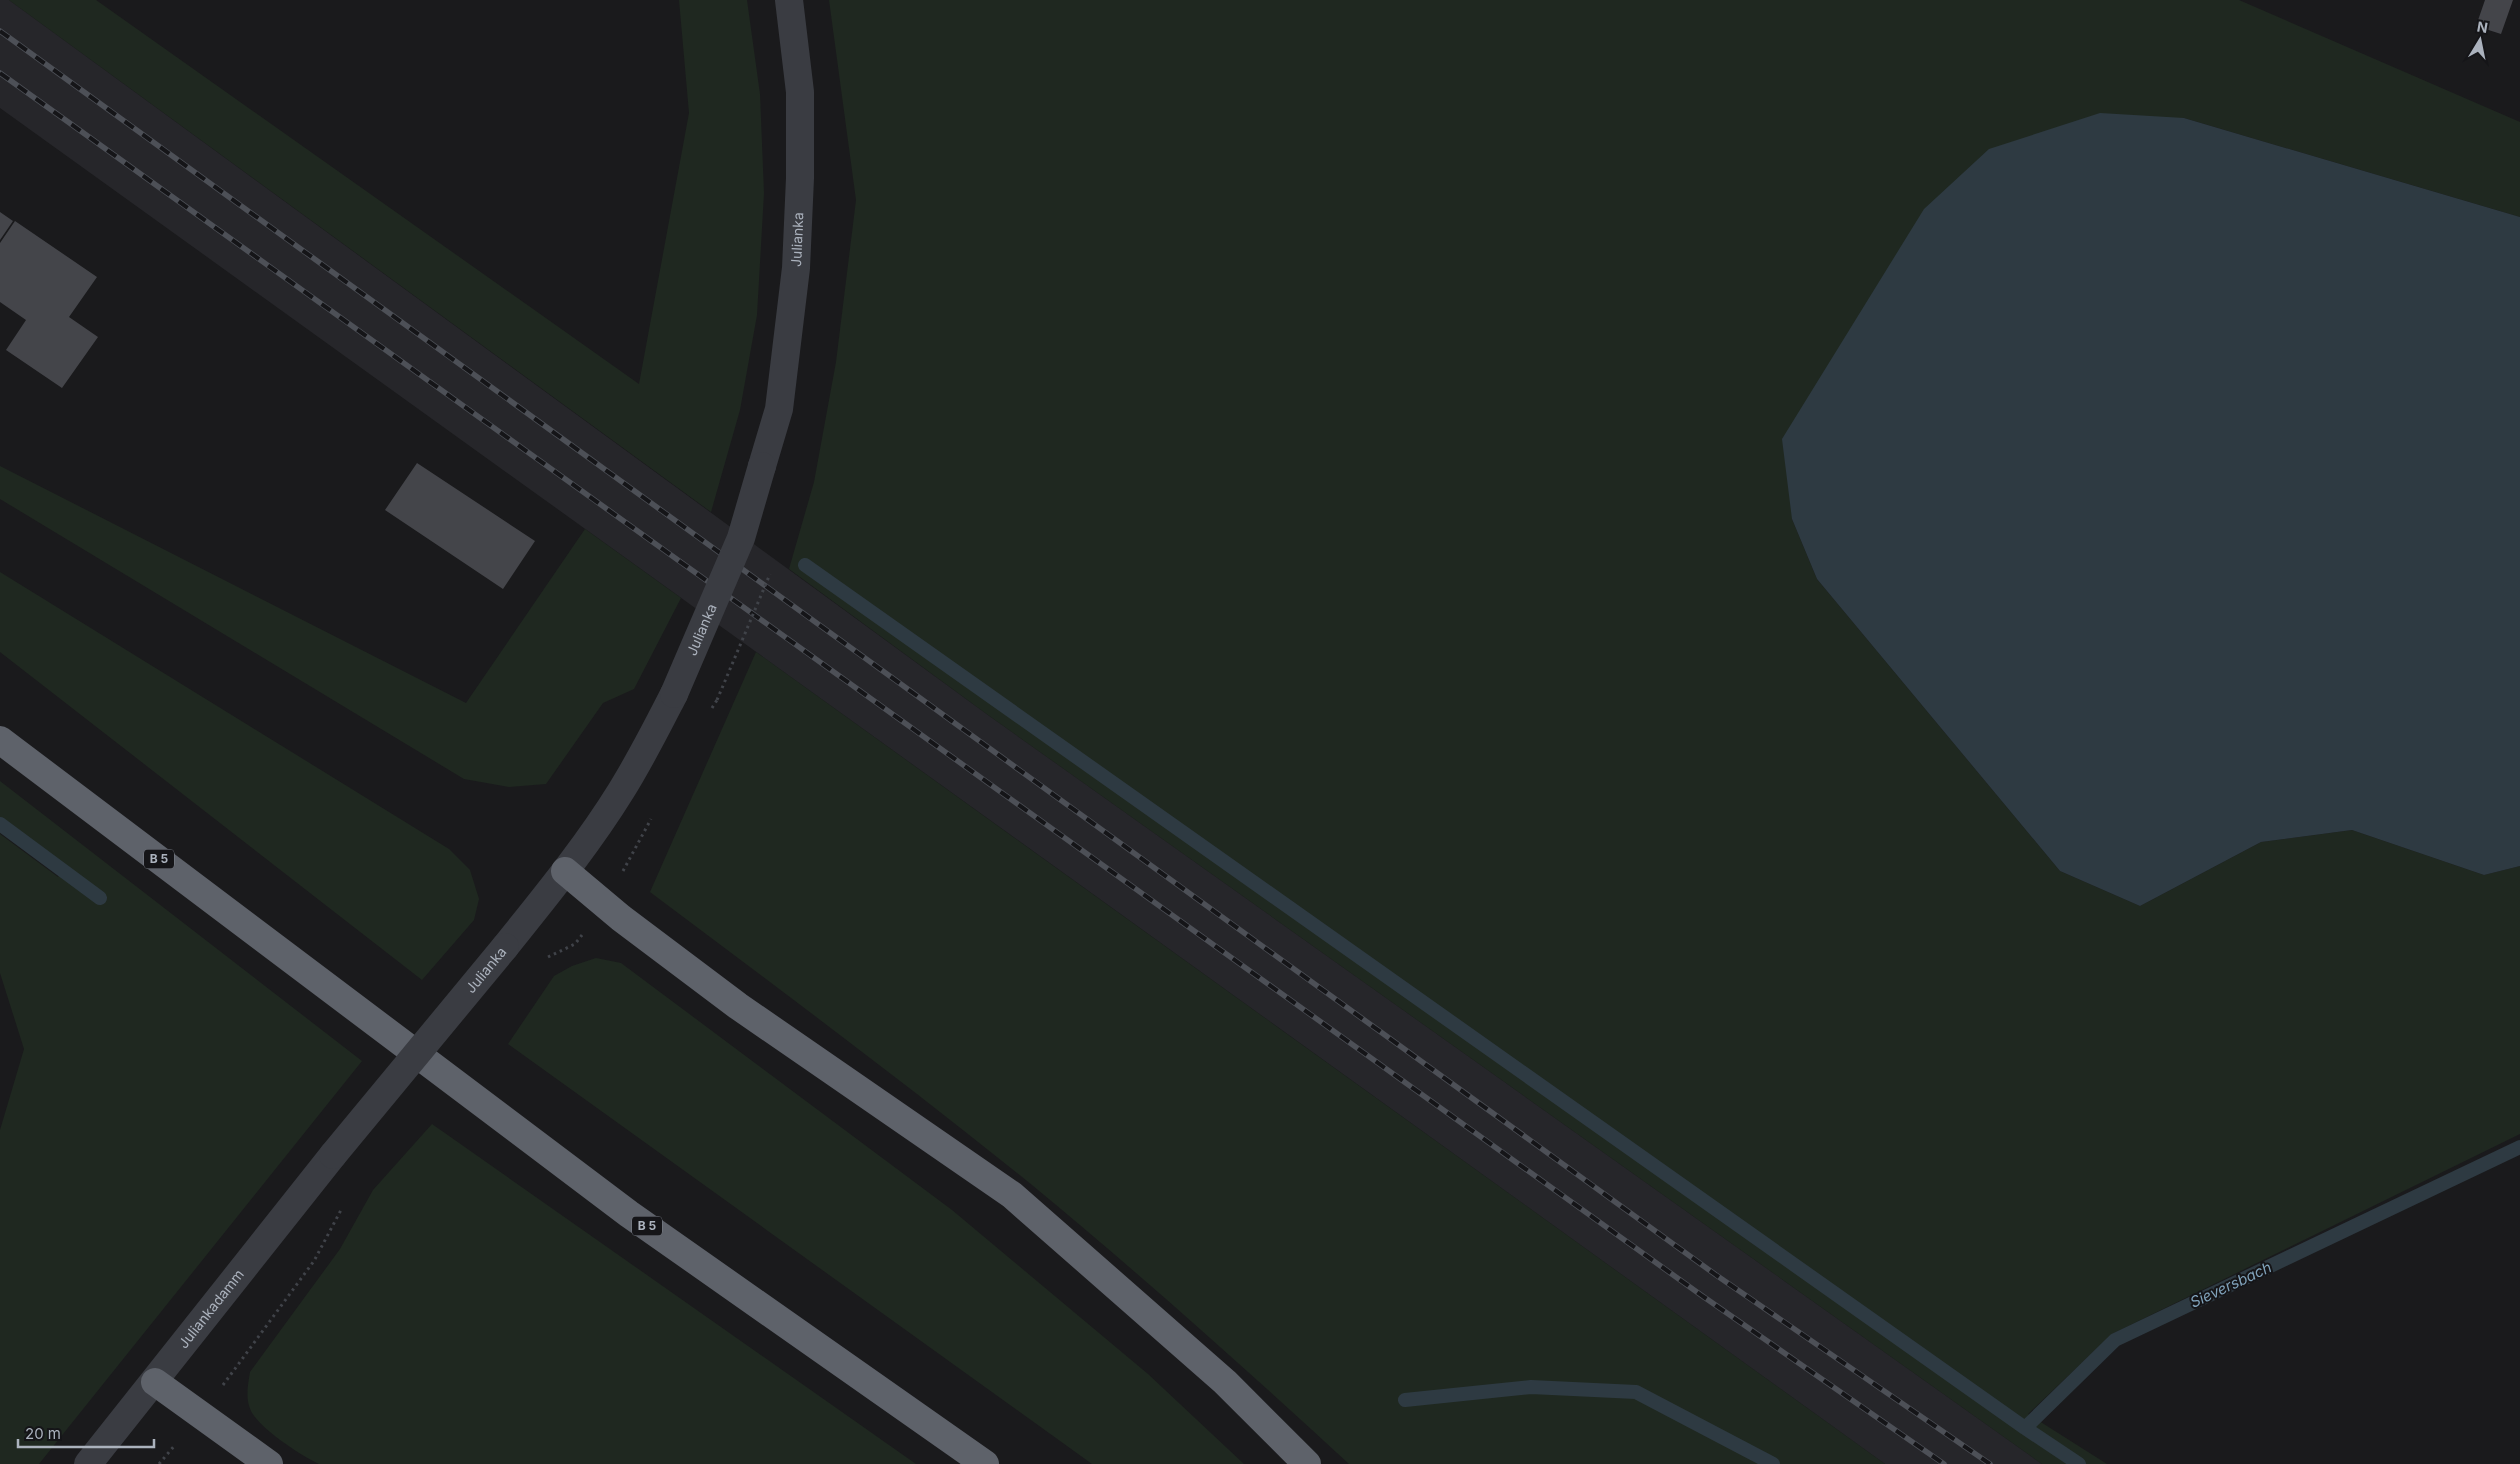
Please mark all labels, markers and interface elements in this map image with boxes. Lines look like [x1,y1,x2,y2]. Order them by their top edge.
north arrow [2455,15,2505,65]
text: N [2476,17,2489,36]
street label: Julianka [787,212,806,267]
street label: Julianka [683,601,720,658]
road number: B 5 [144,850,174,869]
street label: Julianka [462,943,510,996]
road number: B 5 [632,1216,662,1236]
water label: Sieversbach [2187,1257,2275,1312]
street label: Juliankadamm [174,1266,247,1351]
scale bar [18,1416,154,1448]
text: 20 m [25,1424,61,1443]

